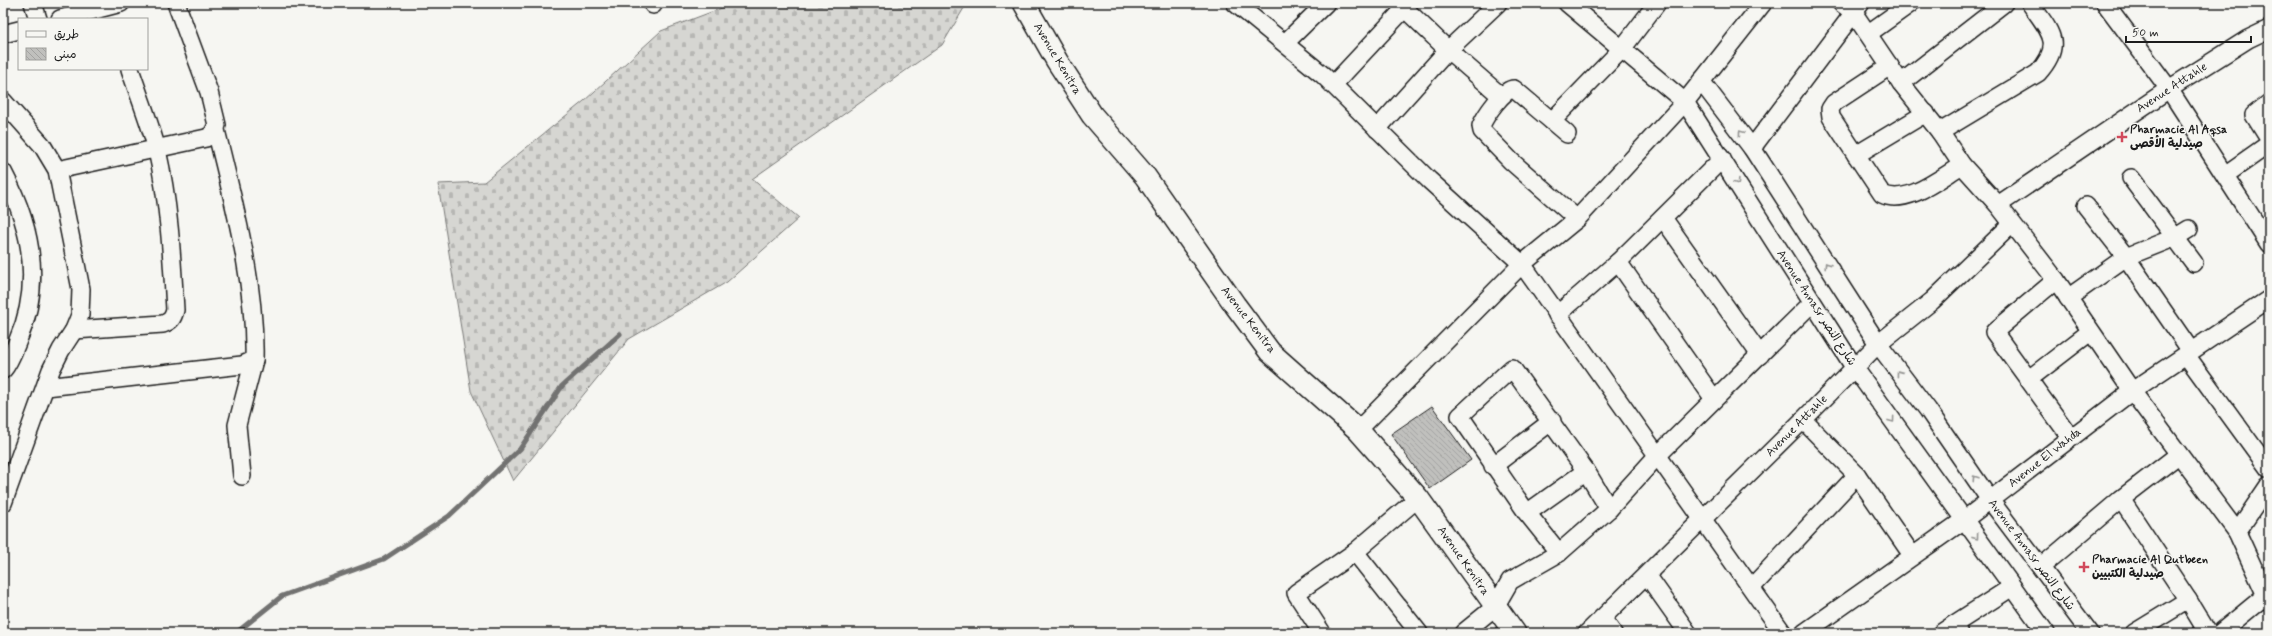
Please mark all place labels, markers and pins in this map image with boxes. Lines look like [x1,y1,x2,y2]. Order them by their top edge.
place label: Pharmacie Al Aqsa صيدلية الأقصى [2130,122,2227,152]
marker: Pharmacie Al Aqsa صيدلية الأقصى [2117,132,2127,142]
place label: Pharmacie Al Qutbeen صيدلية الكتبيين [2092,552,2208,582]
marker: Pharmacie Al Qutbeen صيدلية الكتبيين [2079,562,2089,572]

